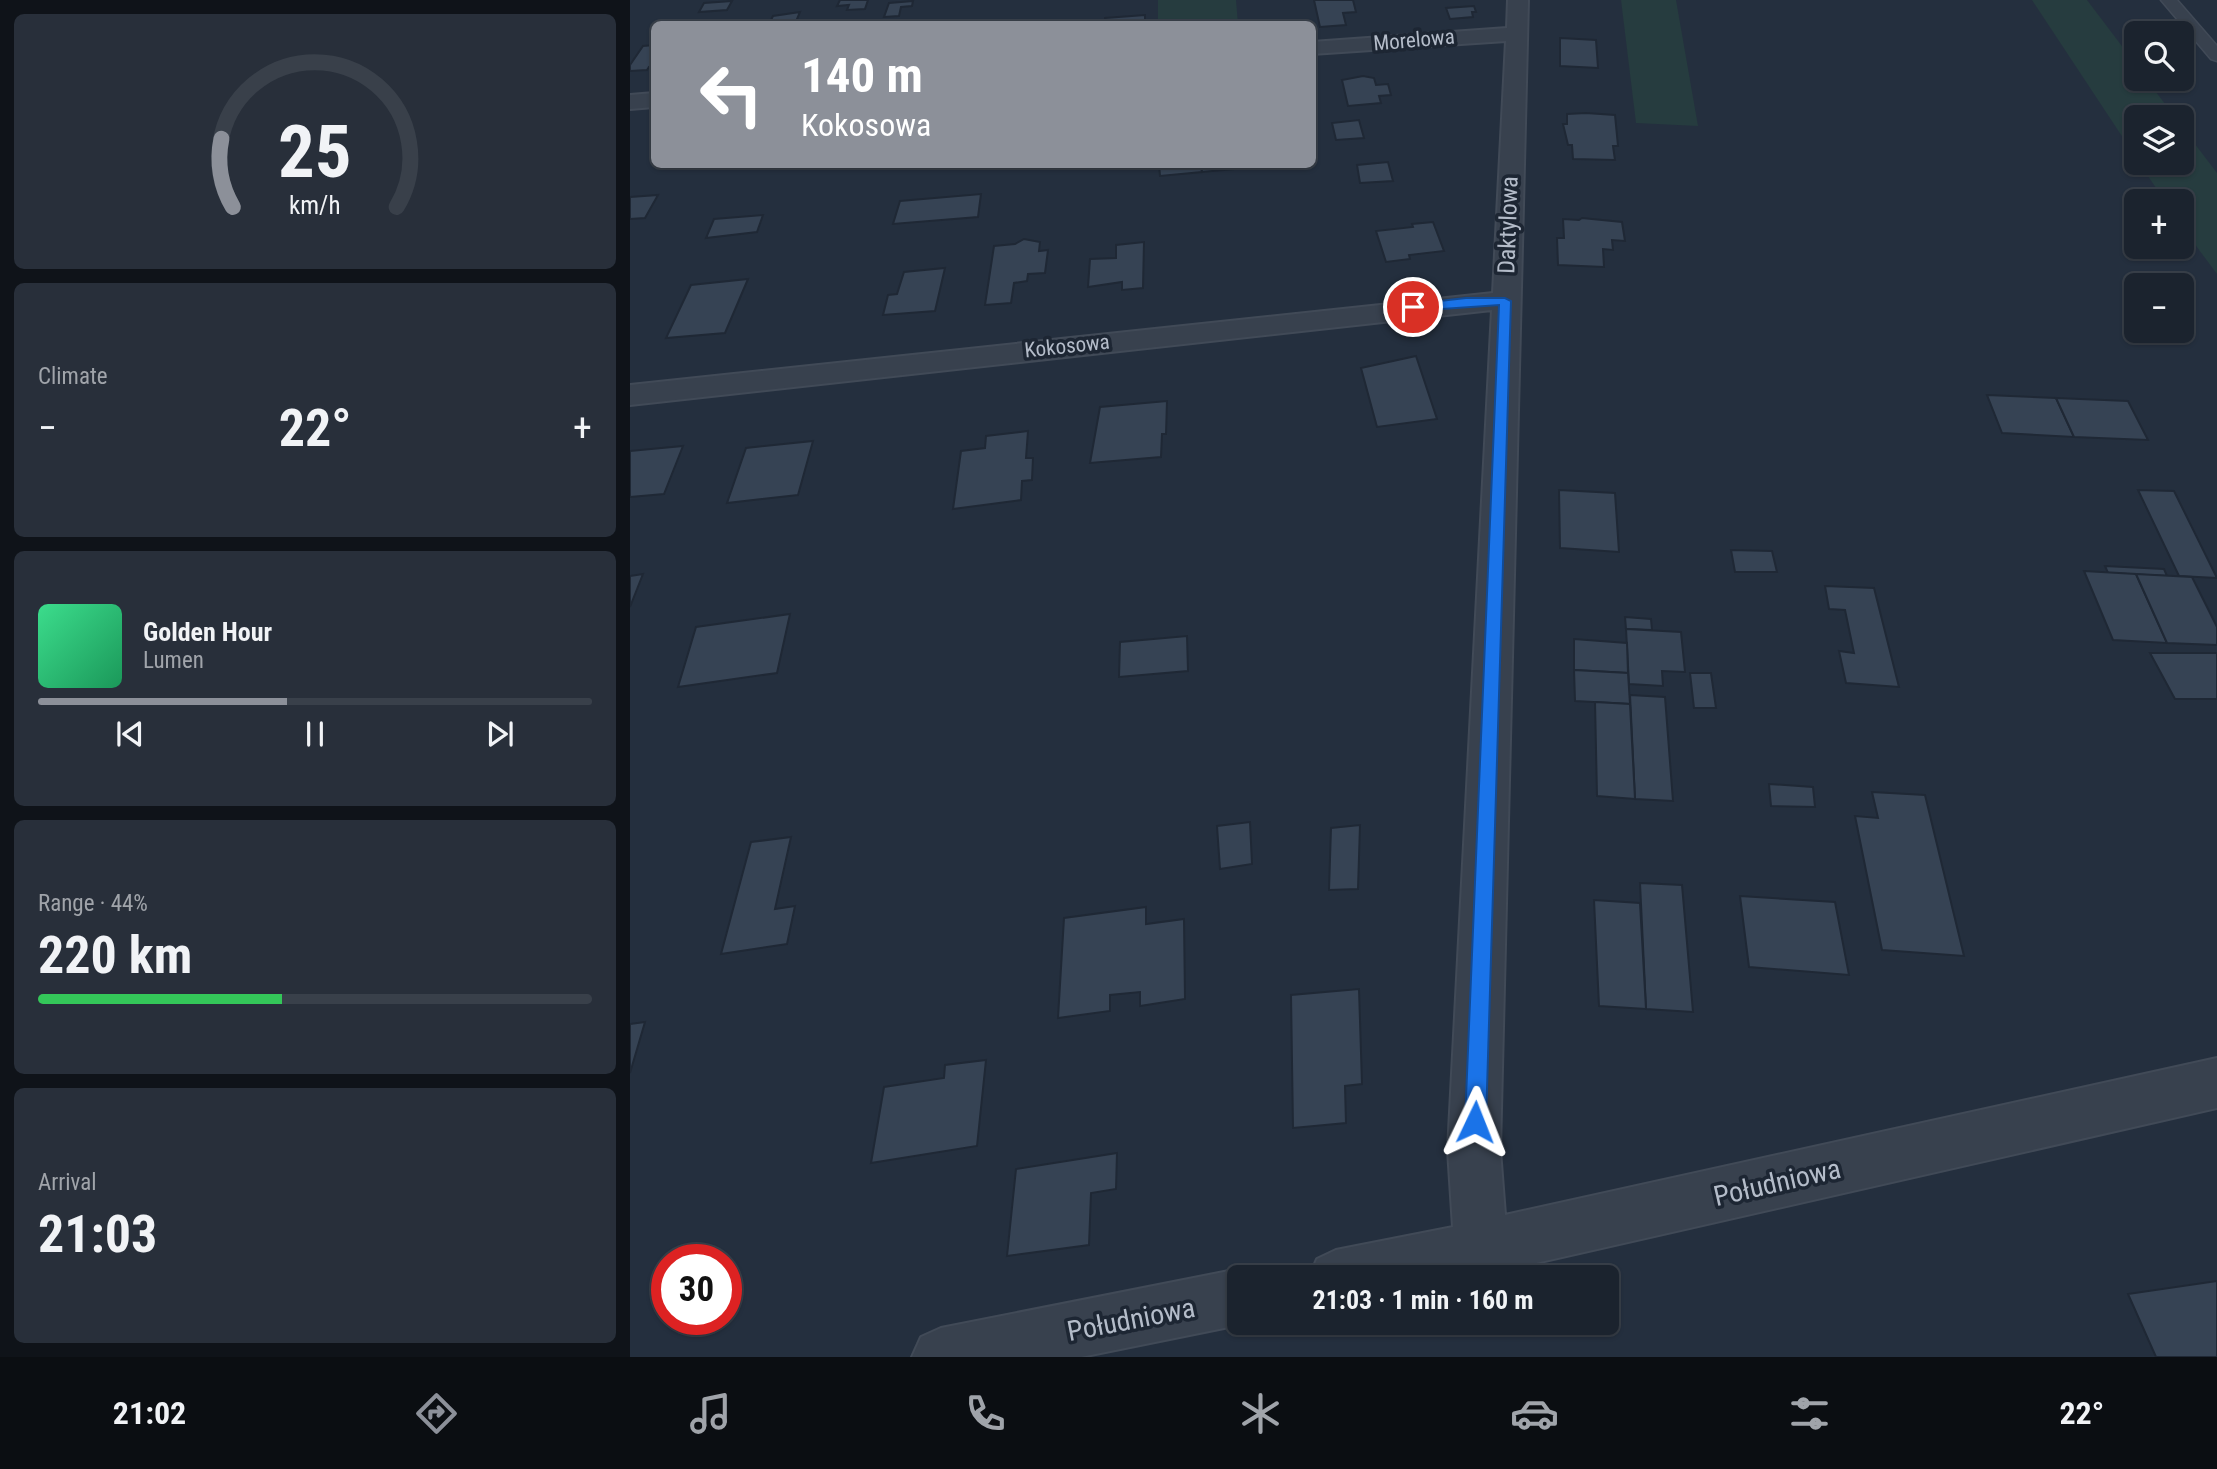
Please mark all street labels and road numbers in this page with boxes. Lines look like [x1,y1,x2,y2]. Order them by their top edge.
street label: Morelowa [1372,24,1456,56]
street label: Daktylowa [1492,176,1524,274]
street label: Kokosowa [1023,330,1111,362]
street label: Południowa [1710,1152,1844,1213]
street label: Południowa [1064,1291,1198,1348]

